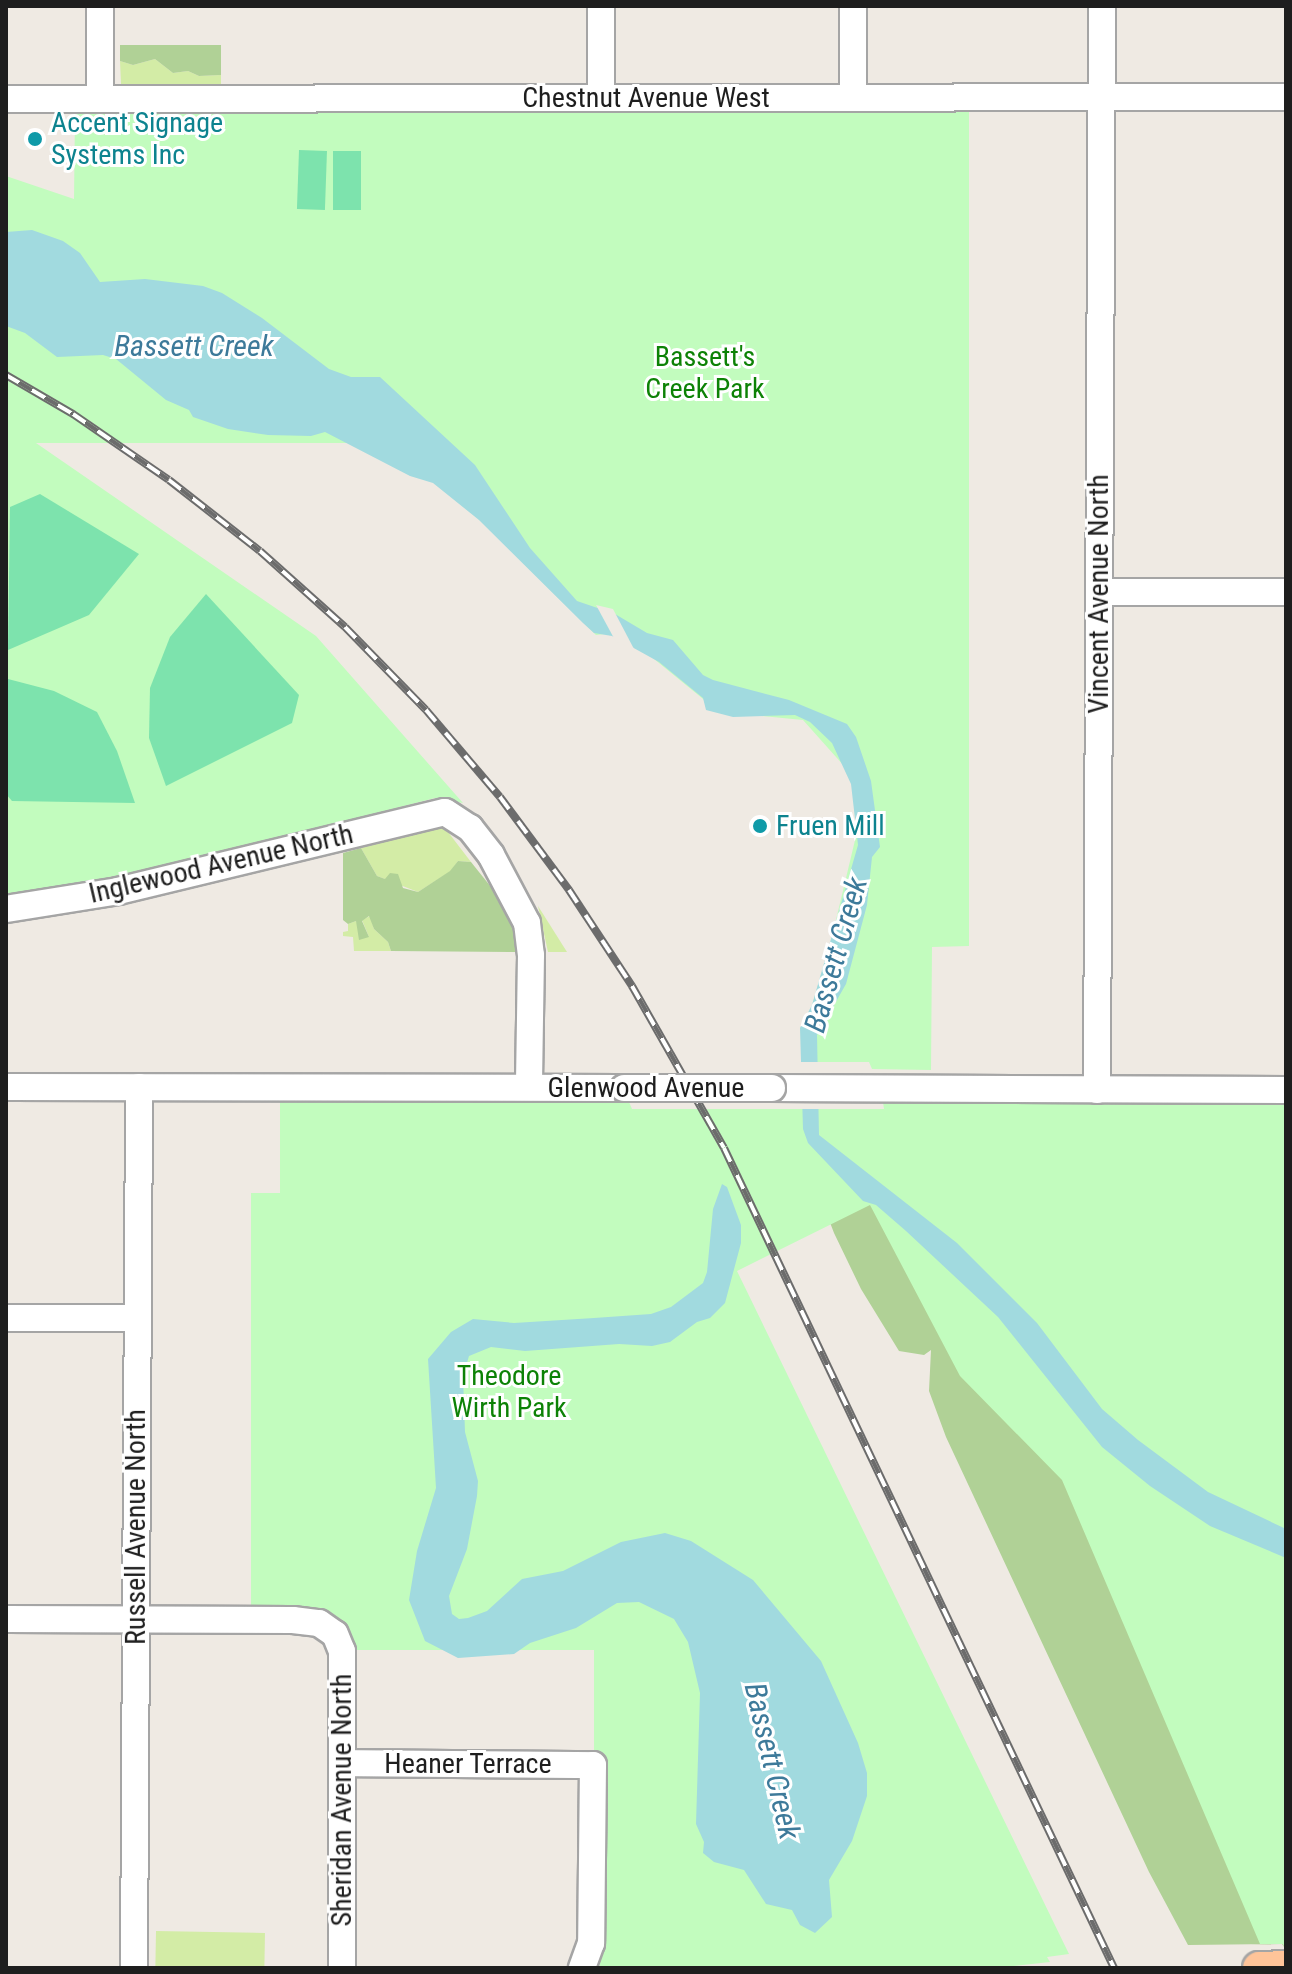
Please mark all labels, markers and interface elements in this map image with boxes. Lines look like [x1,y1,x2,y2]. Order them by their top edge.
street label: Chestnut Avenue West [522,81,770,115]
place label: Accent Signage Systems Inc [51,106,223,172]
marker: Accent Signage Systems Inc [26,130,44,148]
water label: Bassett Creek [114,328,274,364]
park label: Bassett's Creek Park [645,340,765,406]
street label: Vincent Avenue North [1082,474,1116,714]
place label: Fruen Mill [776,809,885,843]
street label: Inglewood Avenue North [86,817,356,911]
marker: Fruen Mill [751,817,769,835]
water label: Bassett Creek [797,873,875,1037]
street label: Glenwood Avenue [548,1071,744,1105]
park label: Theodore Wirth Park [451,1359,567,1425]
street label: Russell Avenue North [119,1409,153,1645]
street label: Sheridan Avenue North [325,1674,359,1926]
water label: Bassett Creek [737,1679,807,1843]
street label: Heaner Terrace [384,1747,552,1781]

